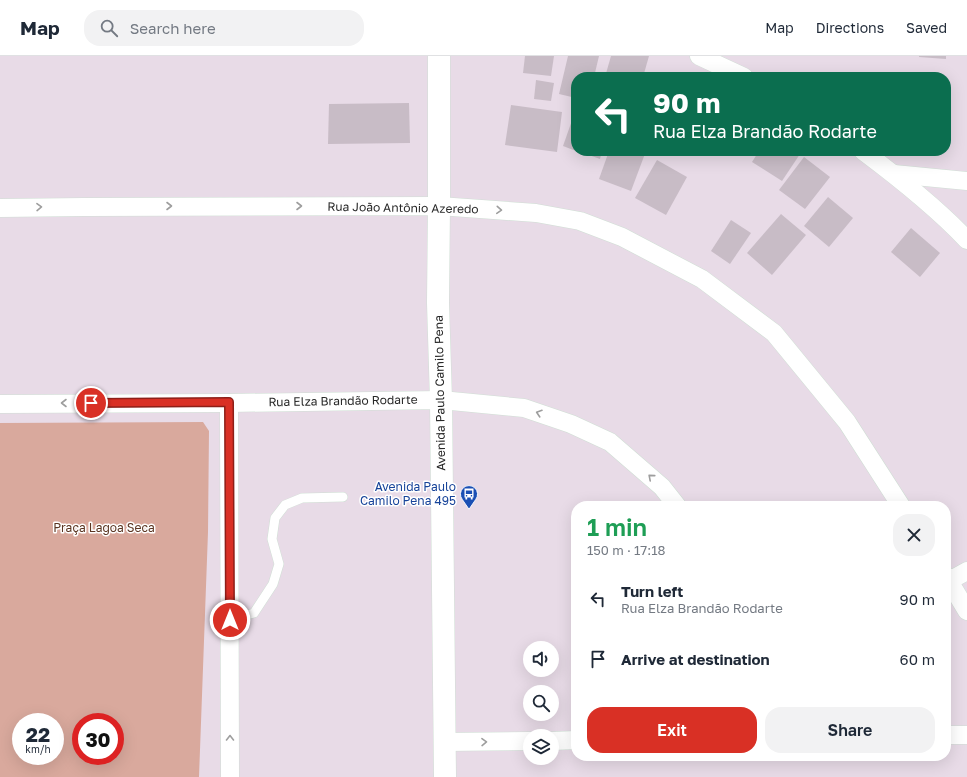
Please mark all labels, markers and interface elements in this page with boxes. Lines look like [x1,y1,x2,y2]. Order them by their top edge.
search box [84,10,364,46]
text: Map [20,16,60,39]
icon: search [98,17,120,39]
text: Search here [130,19,216,37]
text: Map [765,19,794,36]
text: Directions [816,19,884,36]
text: Saved [906,19,947,36]
text: 90 m [653,86,720,119]
icon: left [587,88,639,140]
text: Rua Elza Brandão Rodarte [653,120,877,142]
street label: Rua João Antônio Azeredo [327,199,479,216]
one-way arrow [166,202,172,210]
one-way arrow [296,202,302,210]
one-way arrow [36,203,42,211]
one-way arrow [496,206,502,215]
street label: Avenida Paulo Camilo Pena [431,315,448,471]
pin [74,386,108,420]
icon: arrive [80,392,102,414]
street label: Rua Elza Brandão Rodarte [268,392,418,409]
one-way arrow [61,399,67,407]
one-way arrow [536,410,543,418]
one-way arrow [648,475,655,482]
place label: Avenida Paulo Camilo Pena 495 [360,479,456,508]
bus stop icon: Avenida Paulo Camilo Pena 495 [459,484,479,509]
text: 1 min [587,512,647,541]
button: close [893,514,935,556]
park label: Praça Lagoa Seca [53,520,155,535]
text: 150 m · 17:18 [587,542,665,558]
text: Turn left [621,582,683,600]
icon: left [587,588,609,610]
text: 90 m [900,590,935,608]
position arrow [209,599,251,641]
text: Rua Elza Brandão Rodarte [621,600,783,616]
map controls [523,641,559,765]
button: sound [523,641,559,677]
icon: arrive [587,648,609,670]
text: Arrive at destination [621,650,770,668]
text: 60 m [900,650,935,668]
button: search [523,685,559,721]
button: Exit [587,707,757,753]
button: Share [765,707,935,753]
speed limit sign: 30 [72,713,124,765]
text: 22 [26,722,50,746]
button: layers [523,729,559,765]
one-way arrow [226,735,234,741]
one-way arrow [481,738,487,746]
text: km/h [25,743,51,755]

